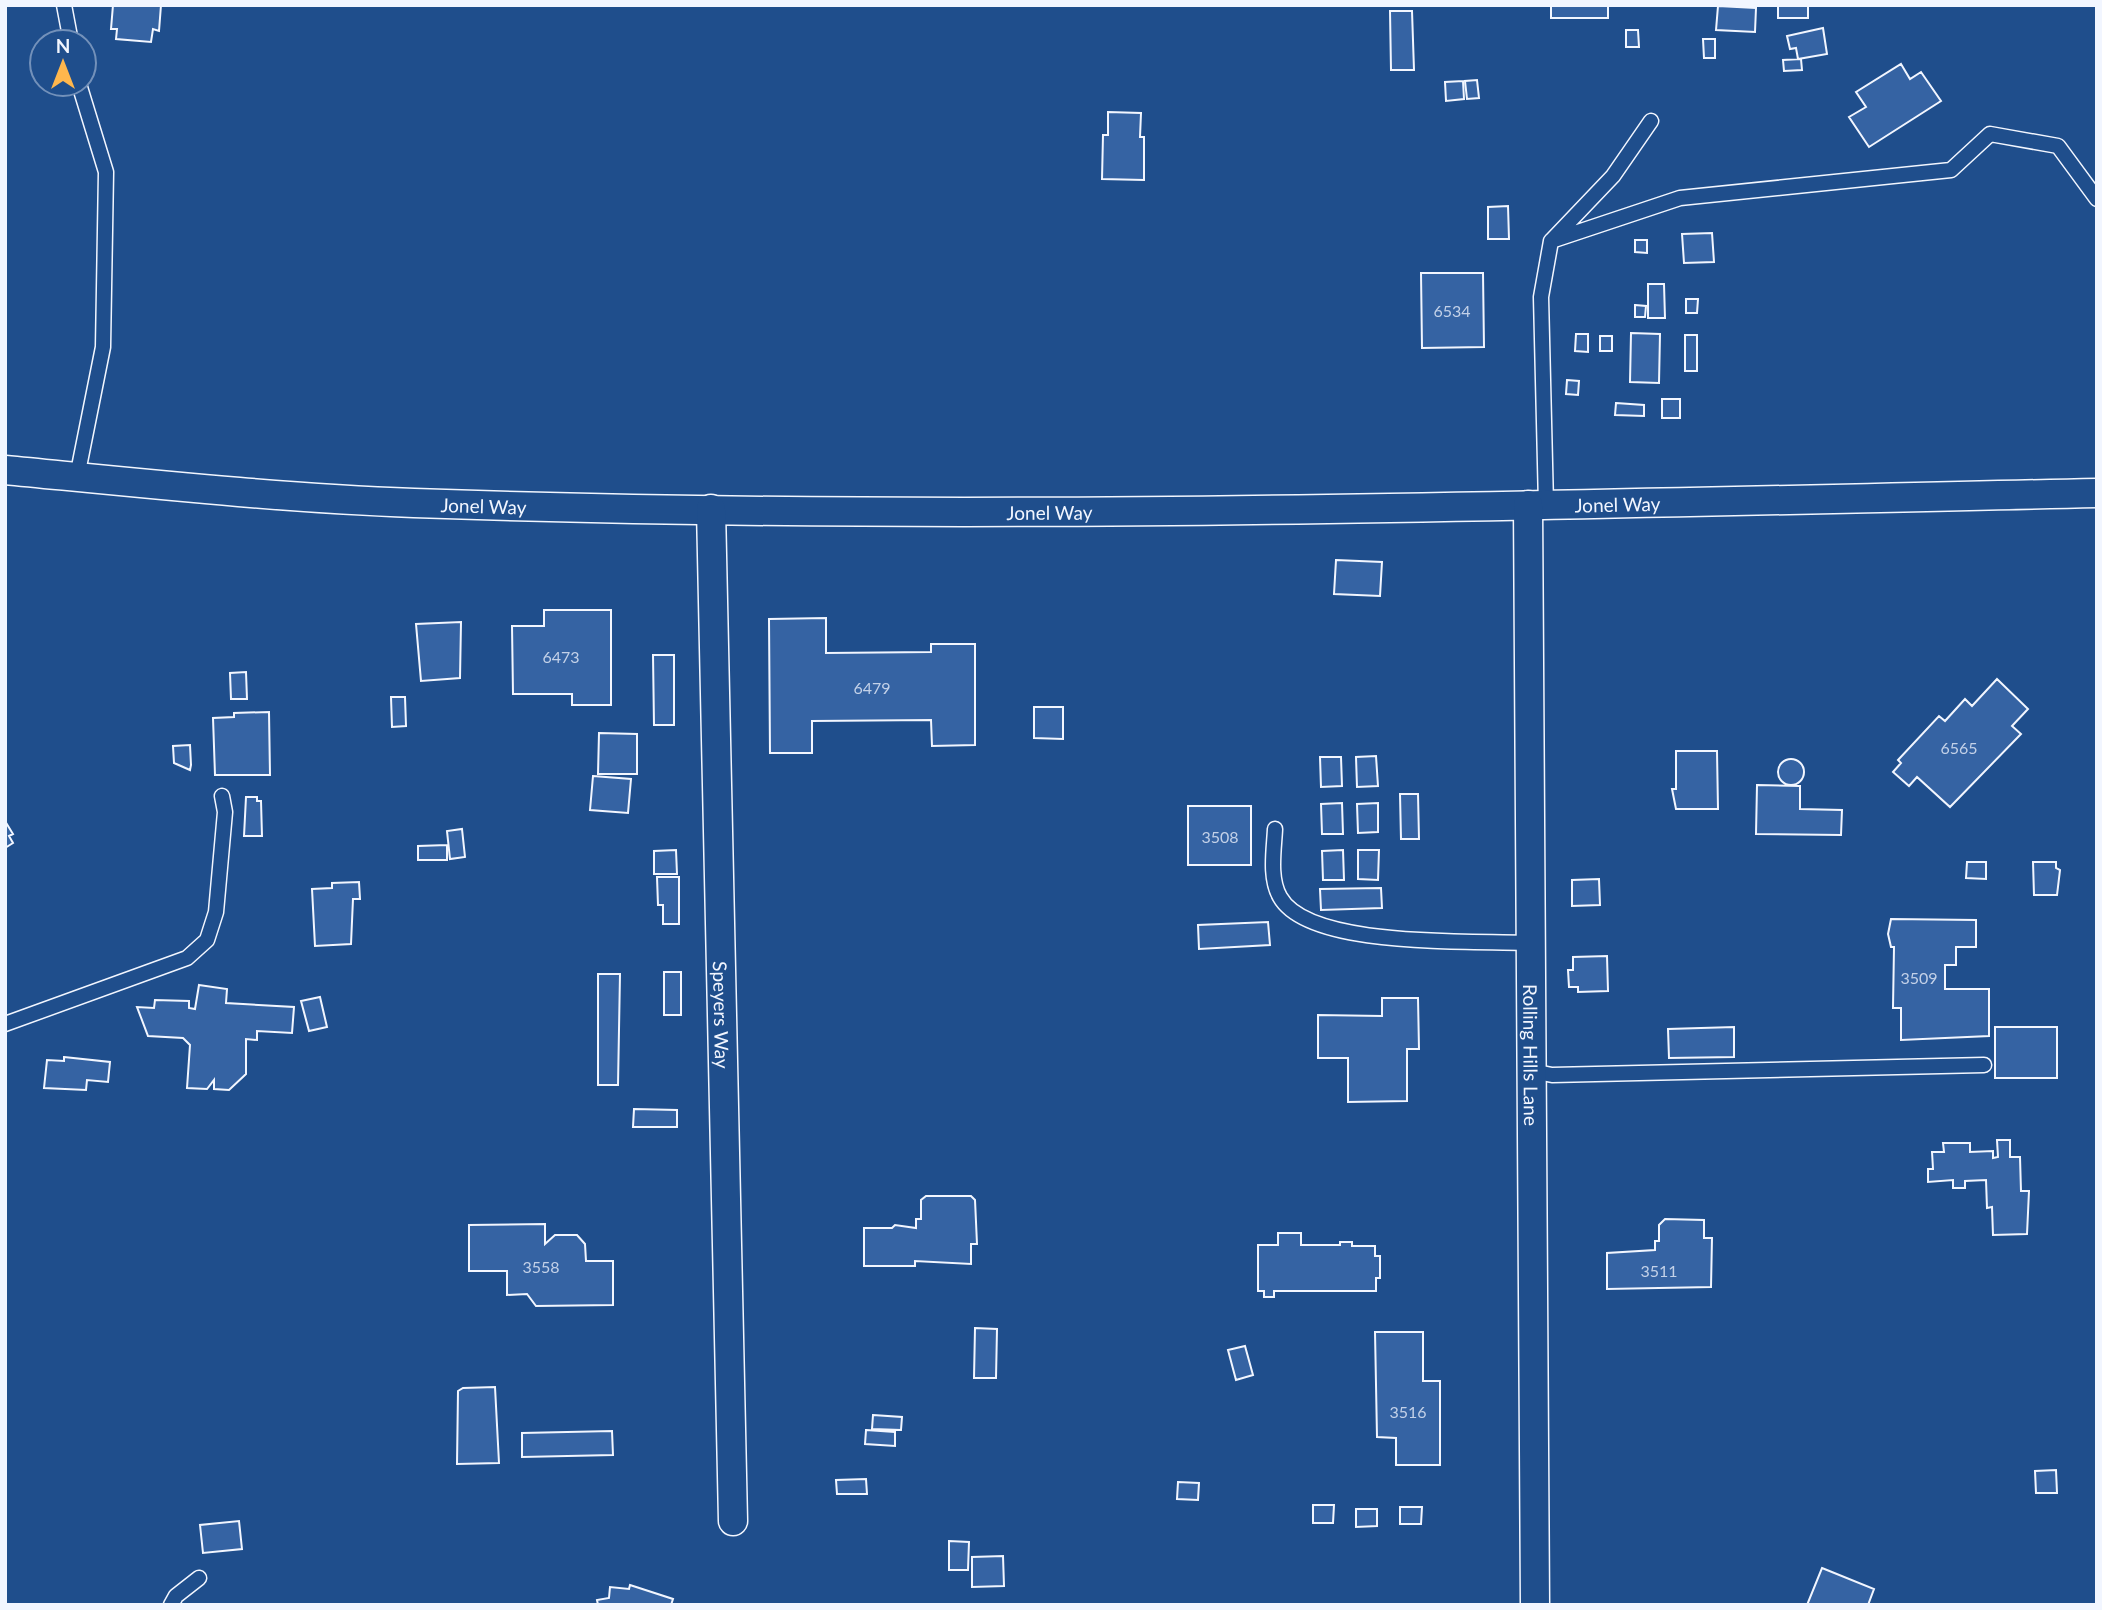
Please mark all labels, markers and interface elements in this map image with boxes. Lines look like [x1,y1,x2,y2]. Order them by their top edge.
north arrow [28,28,98,98]
text: N [56,34,70,57]
house number: 6534 [1433,301,1471,320]
street label: Jonel Way [1574,491,1661,516]
street label: Jonel Way [440,492,527,518]
street label: Jonel Way [1007,500,1093,523]
house number: 6473 [542,647,580,666]
house number: 6479 [853,678,891,697]
house number: 6565 [1940,738,1978,757]
house number: 3508 [1201,827,1239,846]
street label: Speyers Way [709,961,735,1069]
house number: 3509 [1900,968,1938,987]
street label: Rolling Hills Lane [1520,984,1543,1126]
house number: 3558 [522,1257,560,1276]
house number: 3511 [1640,1261,1678,1280]
house number: 3516 [1389,1402,1427,1421]

